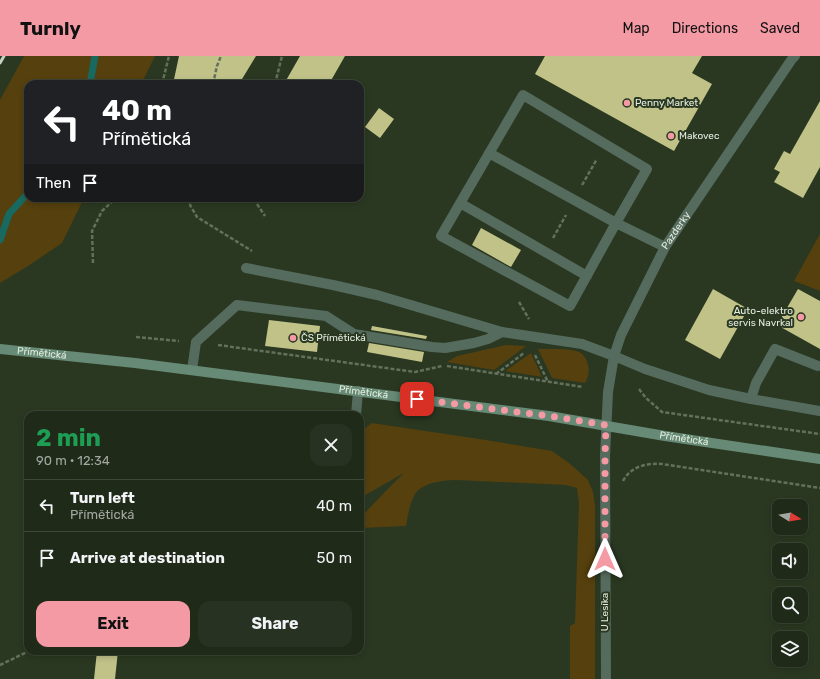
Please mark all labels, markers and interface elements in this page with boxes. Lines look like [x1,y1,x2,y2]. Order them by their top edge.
text: Turnly [20,17,81,40]
text: Map [623,20,650,37]
text: Directions [672,20,738,37]
text: Saved [760,20,800,37]
text: 40 m [102,94,172,127]
icon: left [36,96,88,148]
place label: Penny Market [635,97,698,109]
marker: Penny Market [622,98,632,108]
text: Přímětická [102,128,191,150]
place label: Makovec [679,130,720,142]
marker: Makovec [666,131,676,141]
icon: arrive [79,172,101,194]
text: Then [36,174,71,192]
street label: Pazderky [659,209,693,252]
place label: Auto-elektro servis Navrkal [728,305,793,329]
marker: Auto-elektro servis Navrkal [796,312,806,322]
place label: ČS Přímětická [301,332,366,344]
marker: ČS Přímětická [288,333,298,343]
street label: Přímětická [16,345,67,362]
pin [400,382,434,416]
street label: Přímětická [338,383,389,401]
icon: arrive [406,388,428,410]
text: 2 min [36,424,101,452]
button: close [310,424,352,466]
street label: Přímětická [658,429,709,448]
text: 90 m · 12:34 [36,453,110,468]
text: Turn left [70,489,135,507]
icon: left [36,495,58,517]
text: 40 m [316,497,352,515]
north arrow [772,499,808,535]
map controls [772,499,808,667]
text: Přímětická [70,507,134,522]
position arrow [584,538,626,580]
button: sound [772,543,808,579]
icon: arrive [36,547,58,569]
text: Arrive at destination [70,549,225,567]
text: 50 m [317,549,352,567]
button: search [772,587,808,623]
street label: U Lesíka [599,593,611,631]
button: Exit [36,601,190,647]
button: Share [198,601,352,647]
button: layers [772,631,808,667]

